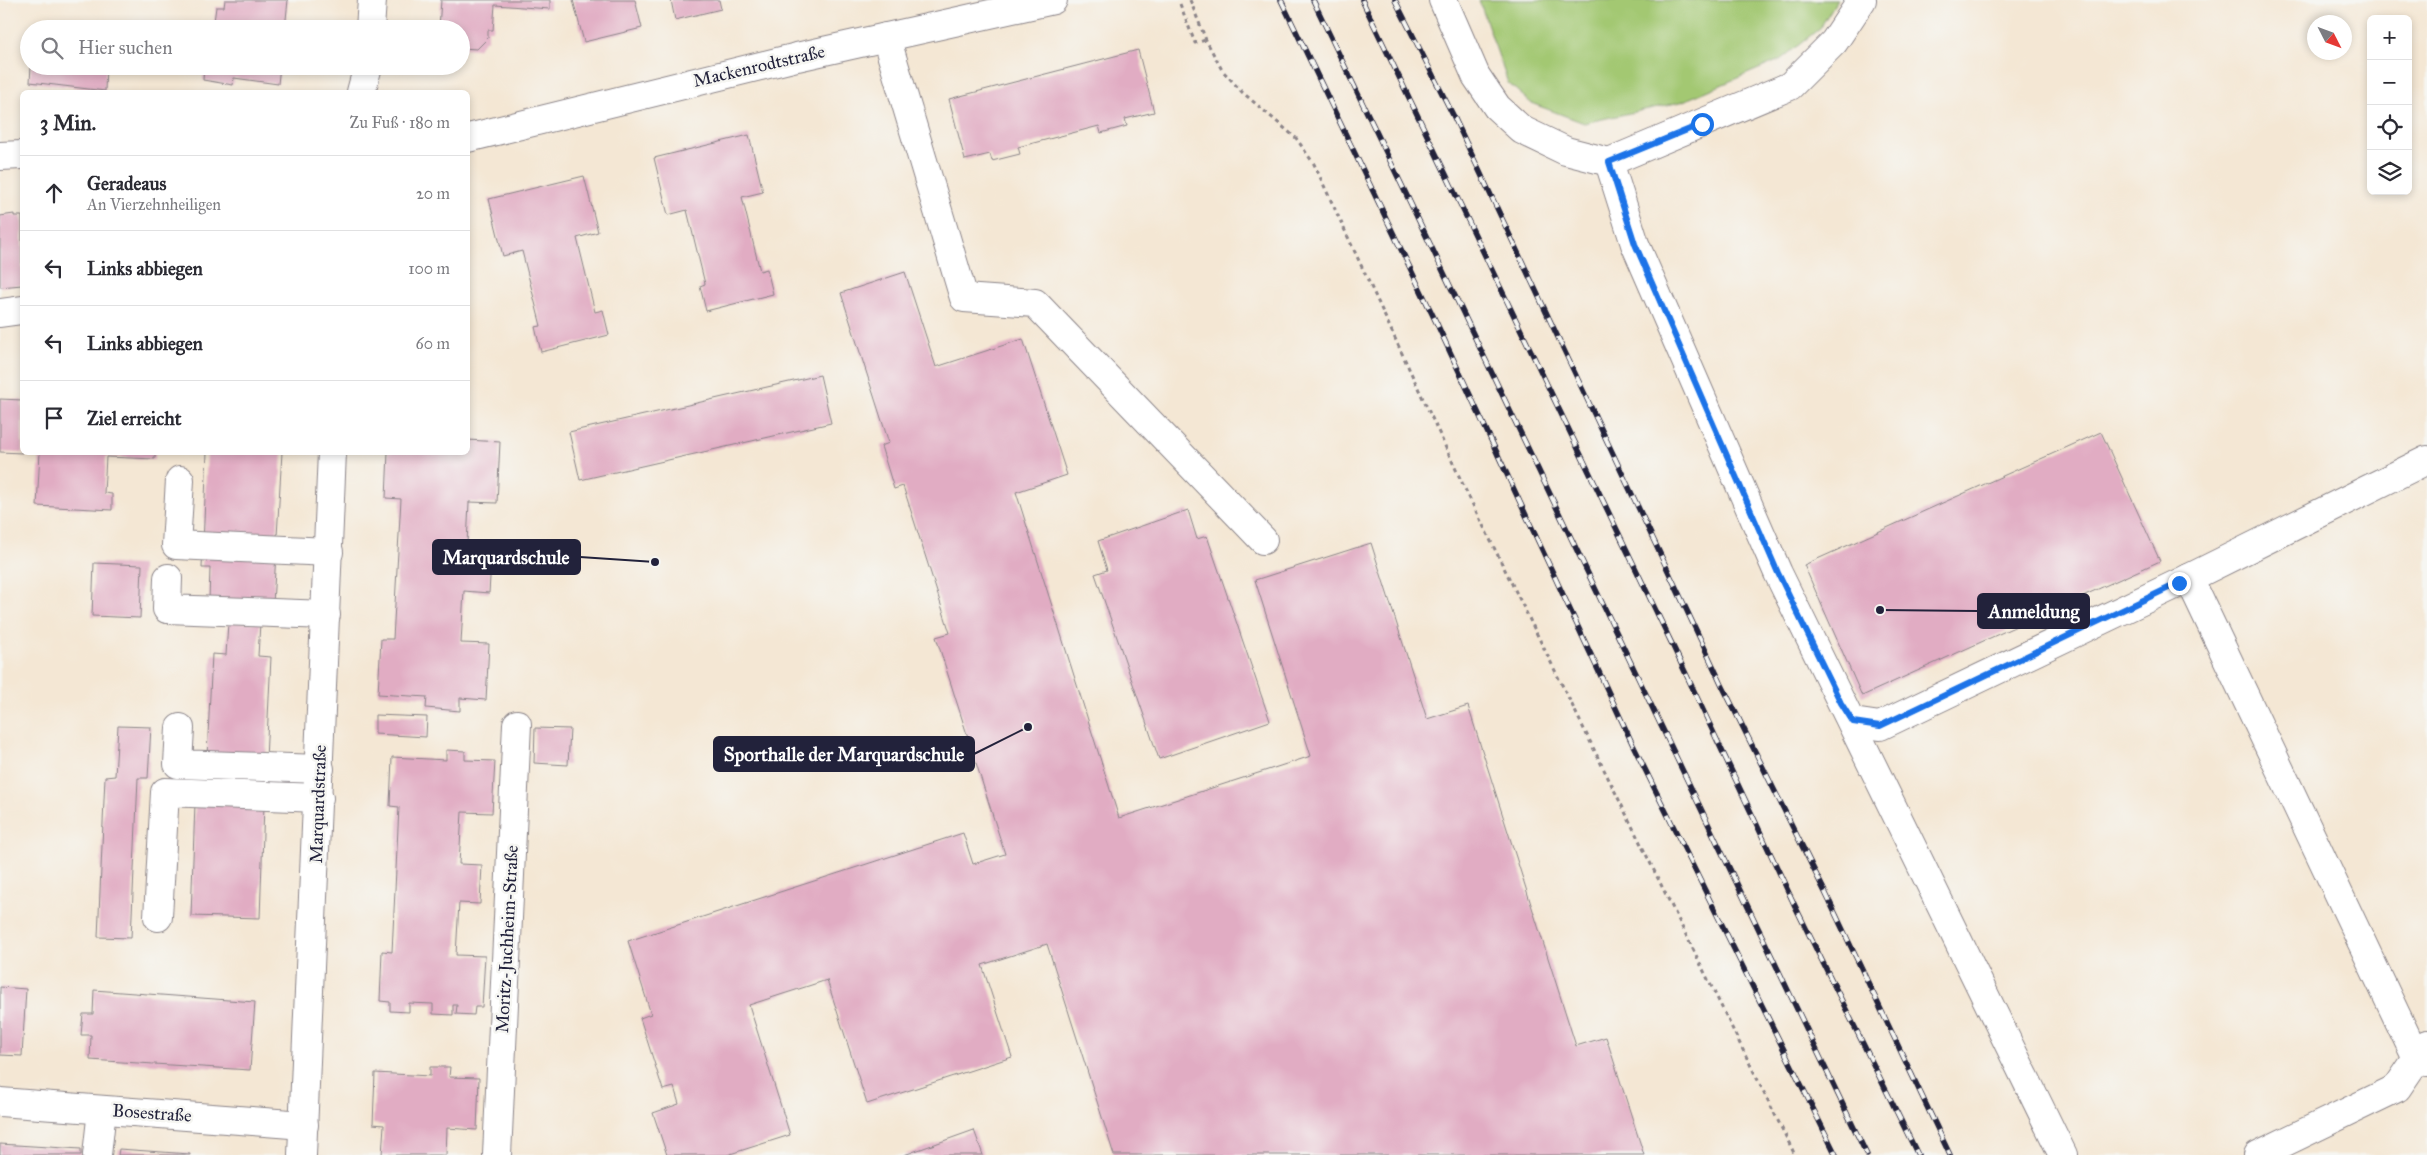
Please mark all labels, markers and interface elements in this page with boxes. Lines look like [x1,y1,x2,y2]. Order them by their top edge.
north arrow [2307,15,2352,60]
map controls [2367,15,2412,195]
button: + [2367,15,2412,60]
search box [20,20,470,75]
icon: search [38,34,66,62]
text: Hier suchen [78,36,172,59]
street label: Mackenrodtstraße [691,40,827,92]
button: − [2367,60,2412,105]
button: locate [2367,105,2412,150]
text: 3 Min. [40,110,96,136]
text: Zu Fuß · 180 m [350,113,450,132]
route start [1691,113,1714,136]
button: layers [2367,150,2412,195]
text: Geradeaus [87,172,166,195]
icon: ahead [40,179,68,207]
text: 20 m [416,184,450,203]
text: An Vierzehnheiligen [87,195,221,214]
icon: left [40,254,68,282]
text: Links abbiegen [87,257,203,280]
text: 100 m [408,259,450,278]
icon: left [40,329,68,357]
text: Links abbiegen [87,332,203,355]
text: 60 m [416,334,450,353]
icon: arrive [40,404,68,432]
text: Ziel erreicht [87,407,181,430]
callout: Marquardschule [433,540,580,574]
text: Marquardschule [443,546,570,570]
route end [2168,572,2191,595]
callout: Anmeldung [1978,594,2089,628]
text: Anmeldung [1987,600,2081,624]
callout: Sporthalle der Marquardschule [714,737,974,771]
text: Sporthalle der Marquardschule [724,743,964,767]
street label: Marquardstraße [305,744,332,864]
street label: Moritz-Juchheim-Straße [491,845,524,1034]
street label: Bosestraße [112,1099,192,1127]

